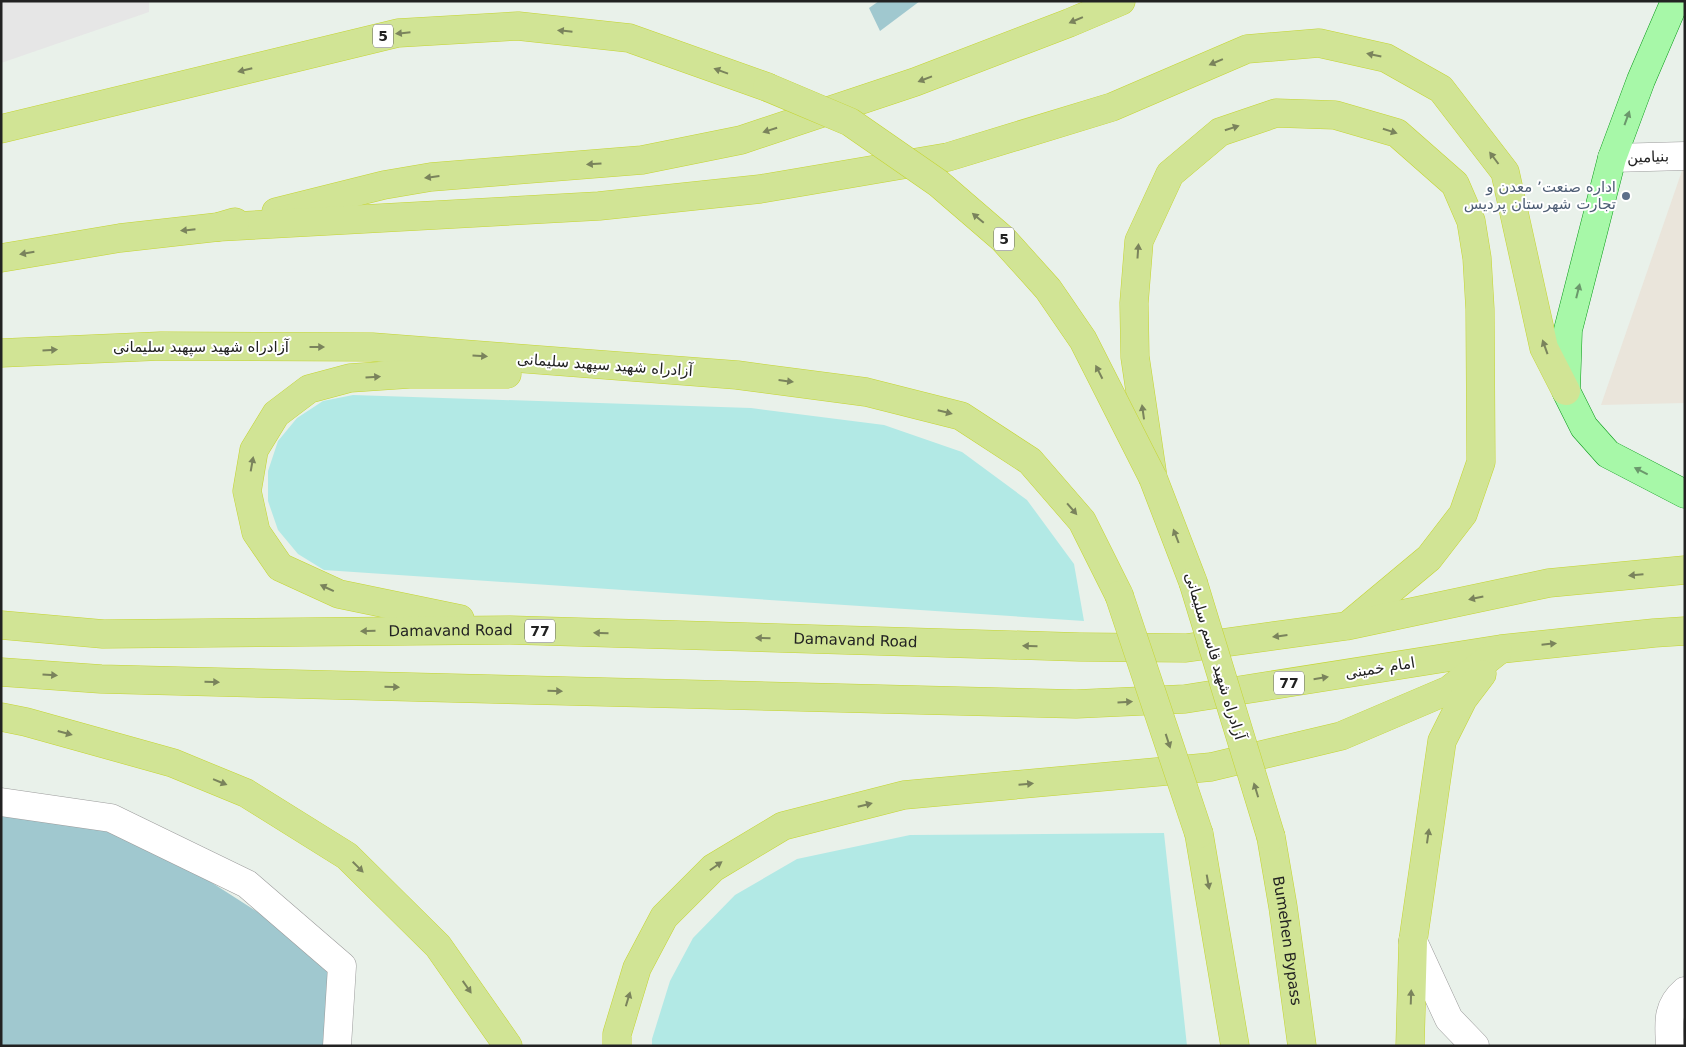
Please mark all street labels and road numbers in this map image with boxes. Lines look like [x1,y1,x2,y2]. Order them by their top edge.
road number: 5 [373,24,393,48]
street label: بنیامین [1627,147,1669,167]
road number: 5 [994,228,1014,250]
street label: آزادراه شهید سپهبد سلیمانی [113,338,290,357]
street label: آزادراه شهید سپهبد سلیمانی [516,350,694,381]
street label: آزادراه شهید قاسم سلیمانی [1181,570,1249,743]
road number: 77 [525,620,555,642]
street label: Damavand Road [388,621,513,640]
street label: Damavand Road [793,629,918,651]
street label: امام خمینی [1344,654,1416,682]
road number: 77 [1274,671,1304,694]
street label: Bumehen Bypass [1269,875,1305,1007]

